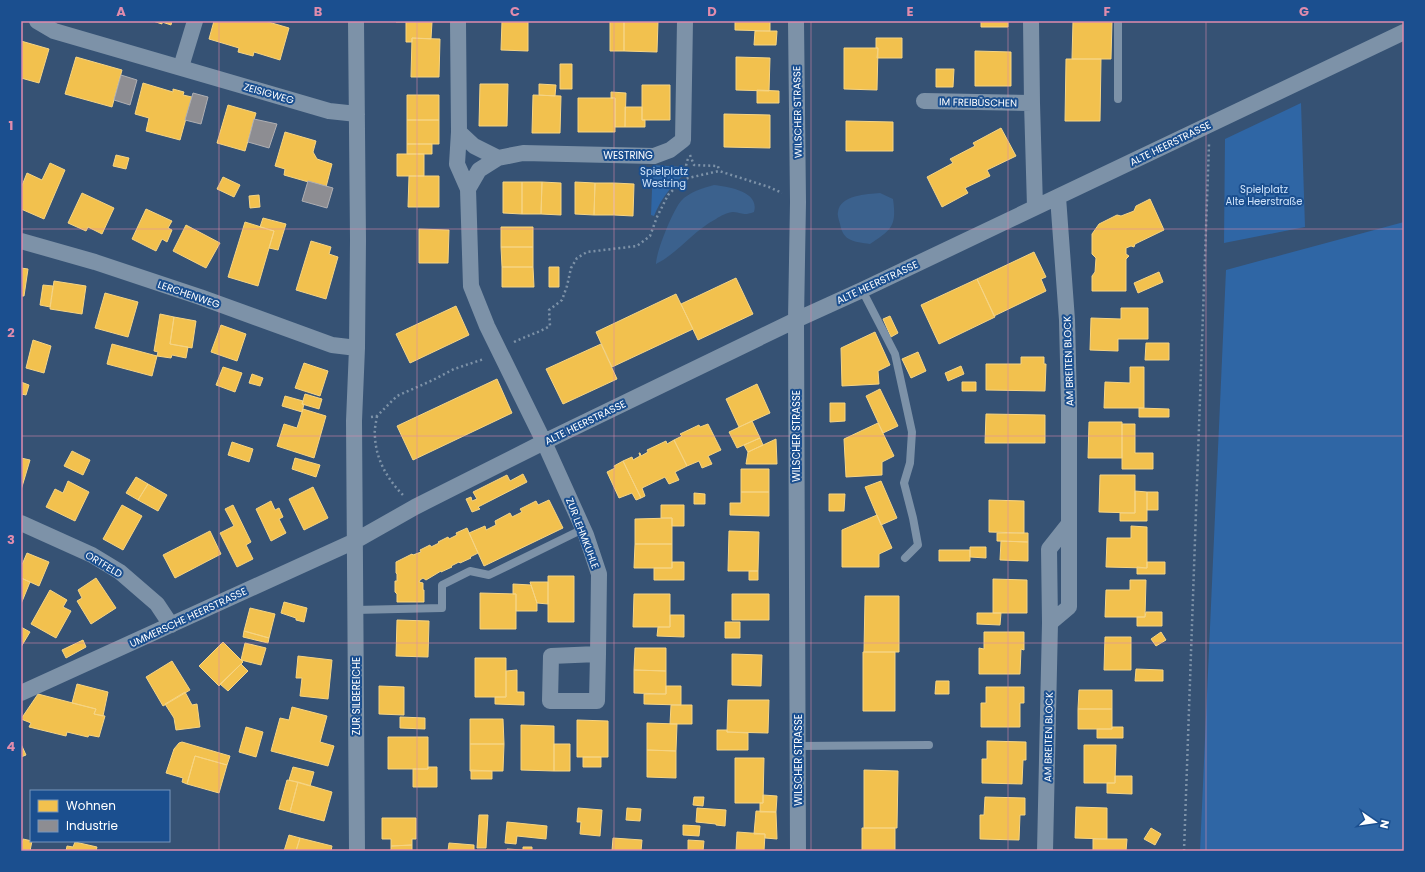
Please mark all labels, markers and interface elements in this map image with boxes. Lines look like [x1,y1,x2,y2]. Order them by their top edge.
text: A [116,2,126,21]
text: B [314,2,323,21]
text: C [510,2,520,21]
text: D [707,2,717,21]
text: E [906,2,914,21]
text: F [1103,2,1111,21]
text: G [1299,2,1309,21]
street label: WILSCHER STRASSE [789,66,806,158]
street label: ZEISIGWEG [242,79,296,108]
street label: IM FREIBÜSCHEN [939,94,1017,111]
text: 1 [9,116,13,135]
street label: ALTE HEERSTRASSE [1127,117,1213,170]
street label: WESTRING [603,148,653,163]
park label: Spielplatz Westring [640,164,688,191]
park label: Spielplatz Alte Heerstraße [1225,182,1303,209]
street label: ALTE HEERSTRASSE [834,257,920,308]
street label: LERCHENWEG [156,277,222,312]
street label: AM BREITEN BLOCK [1059,316,1078,406]
text: 2 [7,323,15,342]
street label: WILSCHER STRASSE [789,390,804,482]
street label: ALTE HEERSTRASSE [542,396,628,449]
street label: ZUR LEHMKUHLE [562,495,603,571]
text: 3 [7,530,15,549]
street label: ORTFELD [82,547,125,581]
street label: UMMERSCHE HEERSTRASSE [127,584,249,651]
street label: ZUR SILBEREICHE [349,657,364,735]
street label: AM BREITEN BLOCK [1040,692,1057,782]
street label: WILSCHER STRASSE [791,714,806,806]
text: 4 [7,737,16,756]
legend [30,790,170,842]
text: Wohnen [66,797,116,814]
north arrow [1355,802,1395,842]
text: Industrie [66,817,118,834]
text: N [1376,818,1393,830]

